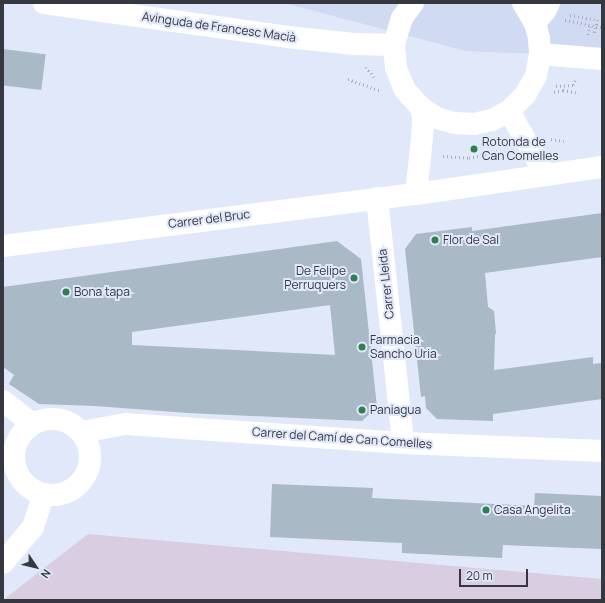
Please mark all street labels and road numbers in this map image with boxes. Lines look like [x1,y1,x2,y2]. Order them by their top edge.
street label: Avinguda de Francesc Macià [141,9,297,45]
street label: Carrer del Bruc [167,207,251,231]
street label: Carrer Lleida [375,248,397,320]
street label: Carrer del Camí de Can Comelles [251,425,433,451]

